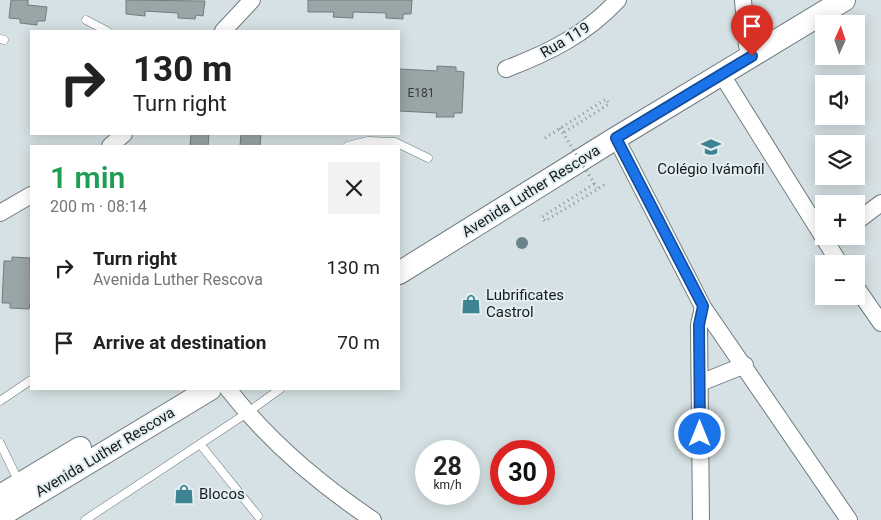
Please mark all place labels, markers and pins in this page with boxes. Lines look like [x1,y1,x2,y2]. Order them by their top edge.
pin [731,5,773,56]
school or university icon: Colégio Ivámofil [700,136,722,158]
place label: Colégio Ivámofil [657,160,765,178]
place label: Lubrificates Castrol [486,286,564,321]
shop icon: Lubrificates Castrol [460,293,482,315]
shop icon: Blocos [173,483,195,505]
place label: Blocos [199,485,245,503]

